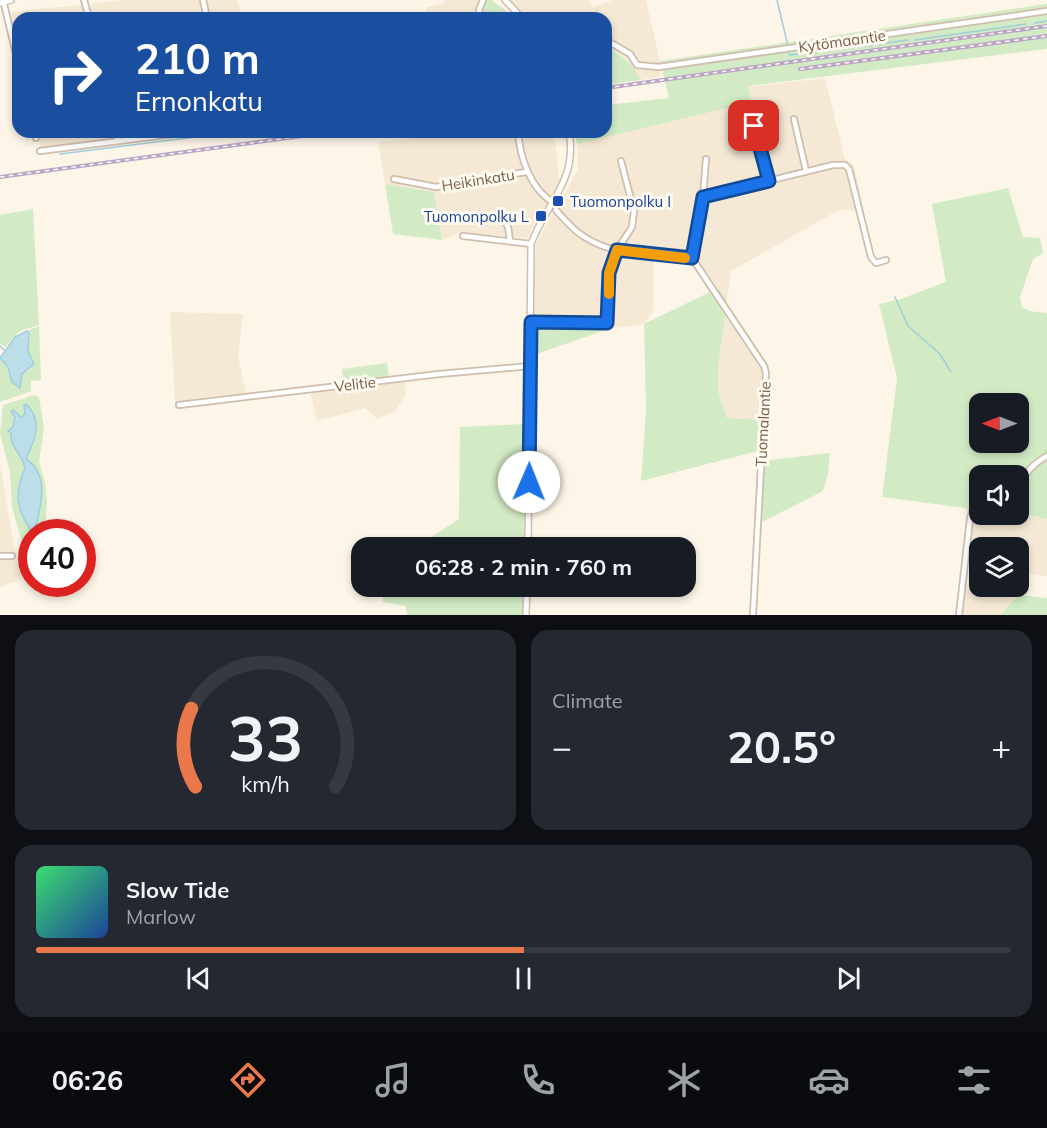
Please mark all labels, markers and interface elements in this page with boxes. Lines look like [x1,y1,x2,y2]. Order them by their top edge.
street label: Kytömaantie [797,25,887,57]
text: 210 m [135,32,260,85]
icon: right [36,36,114,114]
text: Ernonkatu [135,84,263,118]
pin [728,100,779,151]
icon: arrive [737,109,770,142]
street label: Heikinkatu [440,165,516,195]
place label: Tuomonpolku I [570,192,671,211]
marker: Tuomonpolku I [551,194,565,208]
place label: Tuomonpolku L [424,207,529,226]
marker: Tuomonpolku L [534,209,548,223]
street label: Velitie [333,372,377,396]
street label: Tuomalantie [751,381,775,467]
north arrow [969,393,1029,453]
map controls [969,393,1029,597]
position arrow [497,450,561,514]
button: sound [969,465,1029,525]
speed limit sign: 40 [18,519,96,597]
button: layers [969,537,1029,597]
text: 06:28 · 2 min · 760 m [415,553,632,581]
text: Climate [552,688,623,713]
text: 33 [228,698,303,777]
text: 20.5° [727,718,836,774]
text: − [552,726,572,767]
text: + [991,726,1011,767]
text: km/h [241,770,290,797]
text: Slow Tide [126,876,229,904]
text: Marlow [126,904,196,929]
icon: previous [182,962,215,995]
icon: pause [507,962,540,995]
icon: next [832,962,865,995]
icon: directions [227,1059,269,1101]
icon: music [372,1059,414,1101]
icon: phone [517,1059,559,1101]
icon: climate [663,1059,705,1101]
icon: car [808,1059,850,1101]
icon: filters [953,1059,995,1101]
text: 06:26 [52,1063,123,1097]

